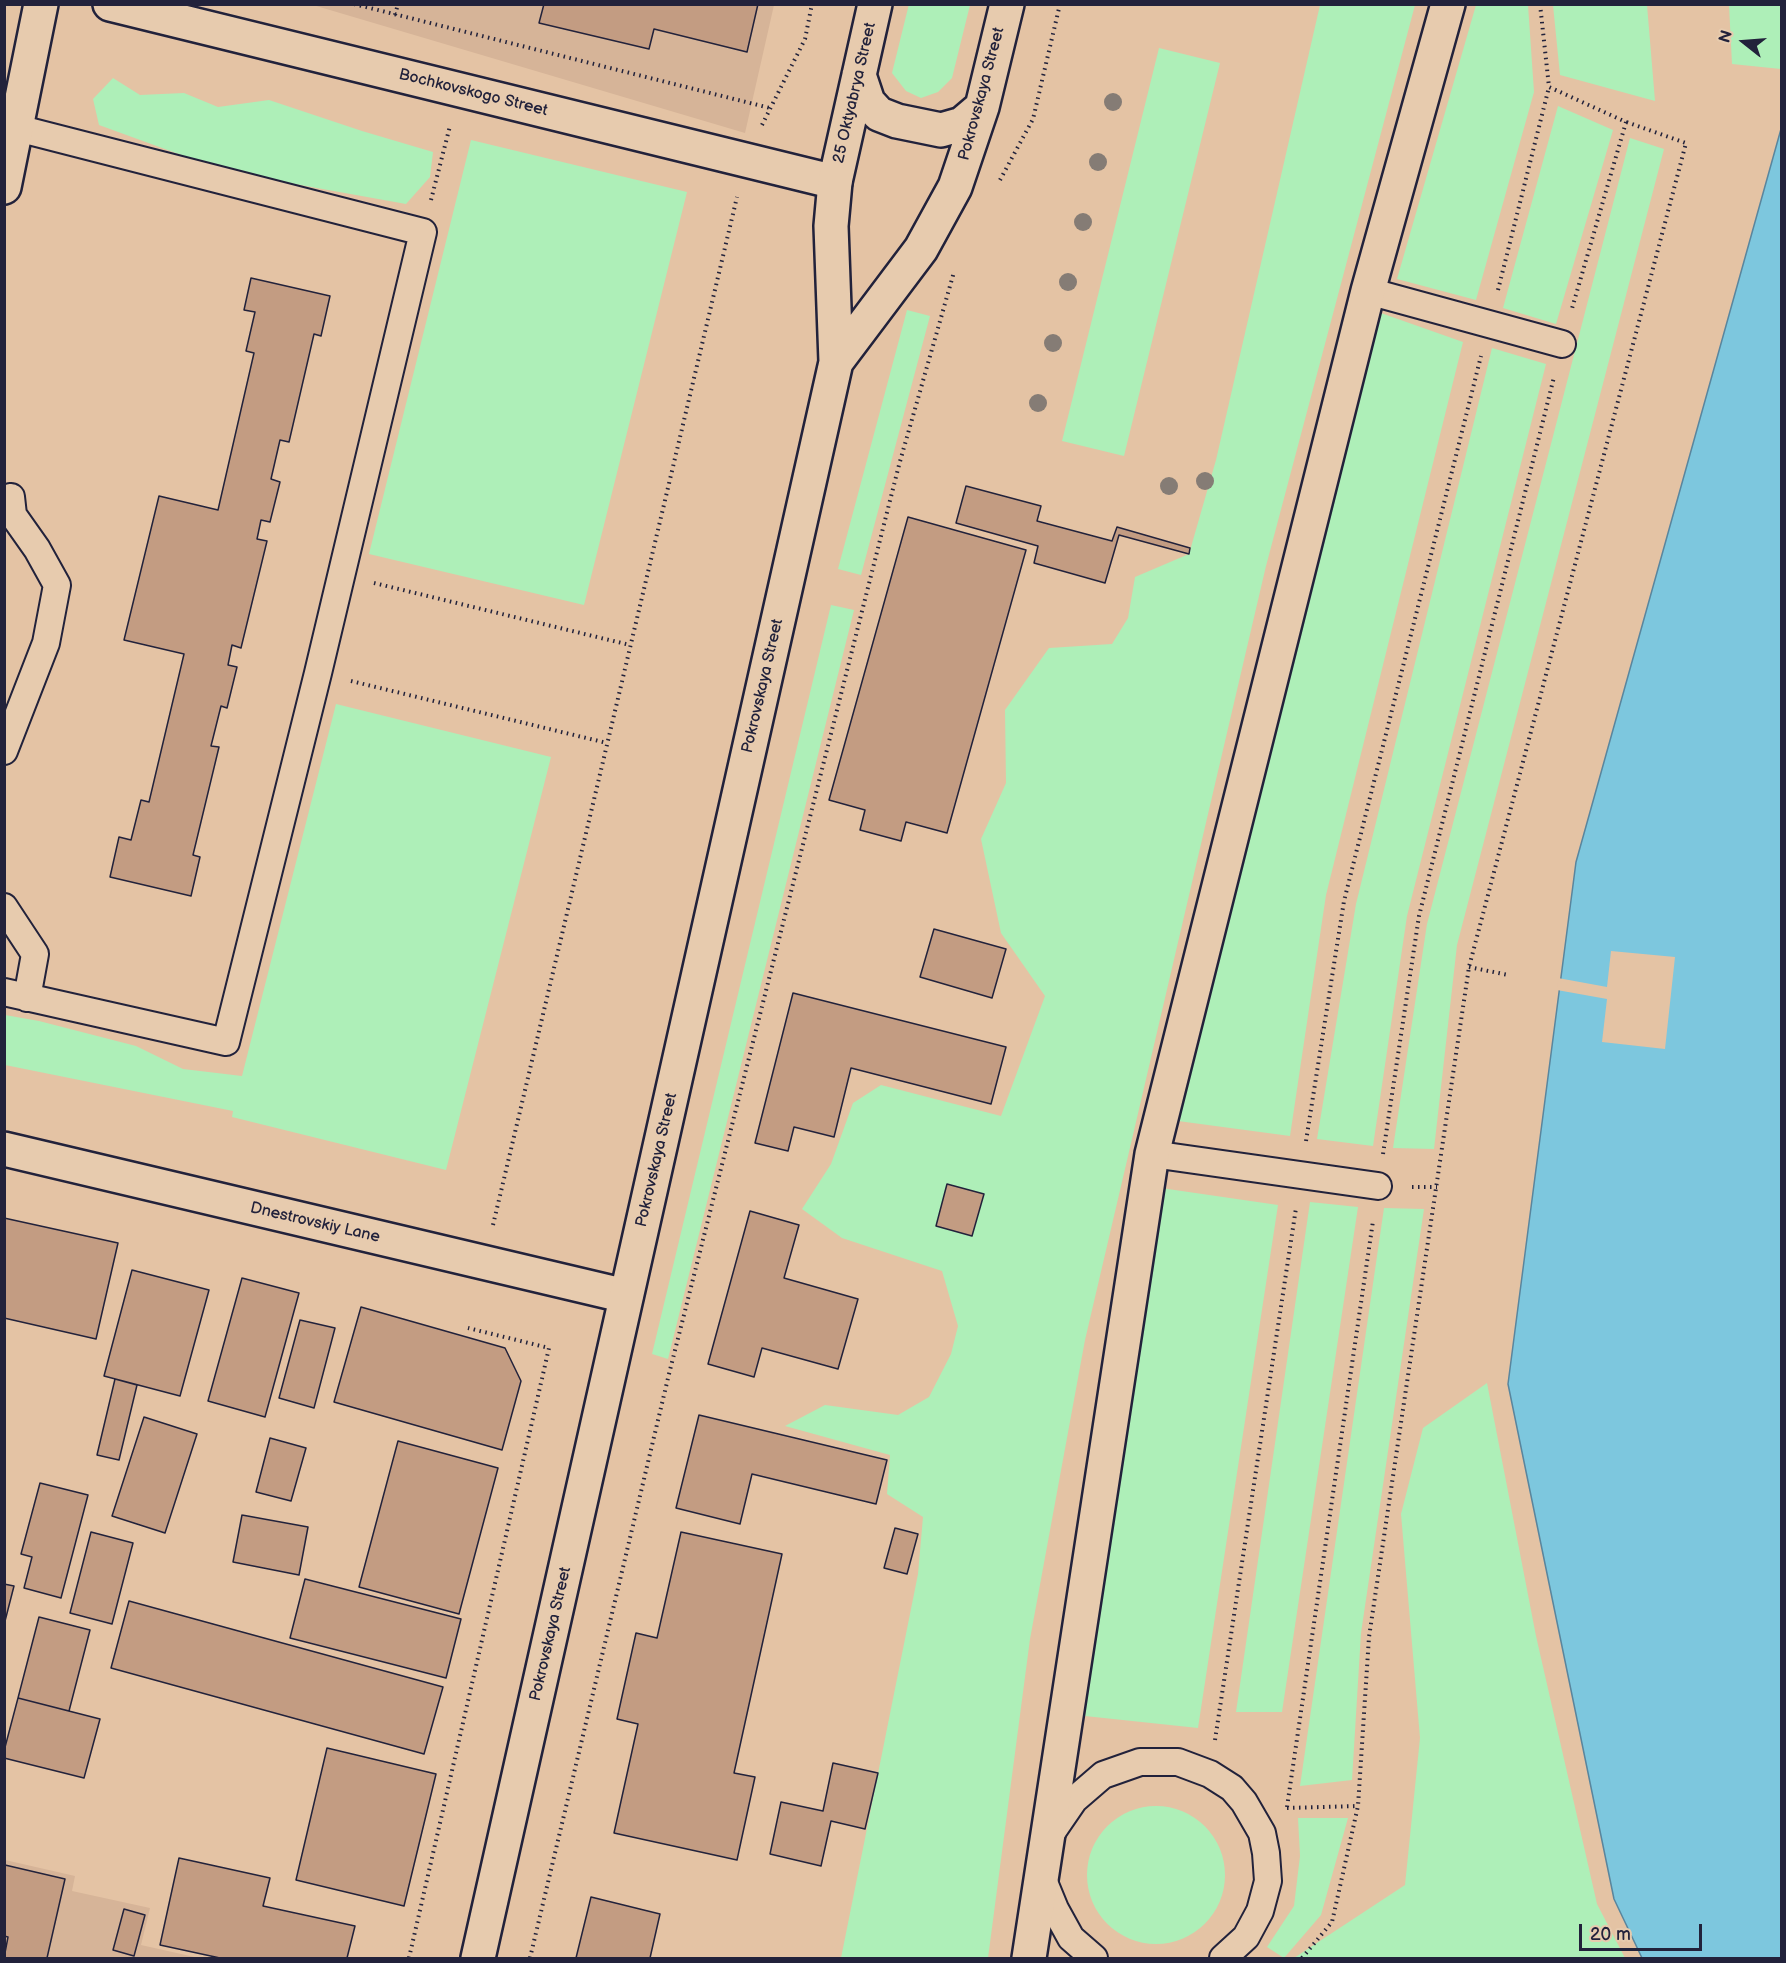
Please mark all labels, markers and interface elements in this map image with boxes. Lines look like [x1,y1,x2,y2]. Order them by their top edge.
north arrow [1714,12,1774,72]
street label: 25 Oktyabrya Street [829,21,881,165]
street label: Pokrovskaya Street [955,25,1009,163]
text: N [1715,28,1737,45]
street label: Bochkovskogo Street [397,65,549,121]
street label: Pokrovskaya Street [738,617,788,755]
street label: Pokrovskaya Street [632,1091,682,1229]
street label: Dnestrovskiy Lane [248,1199,382,1247]
street label: Pokrovskaya Street [526,1565,576,1703]
scale bar [1582,1912,1705,1950]
text: 20 m [1590,1924,1631,1945]

